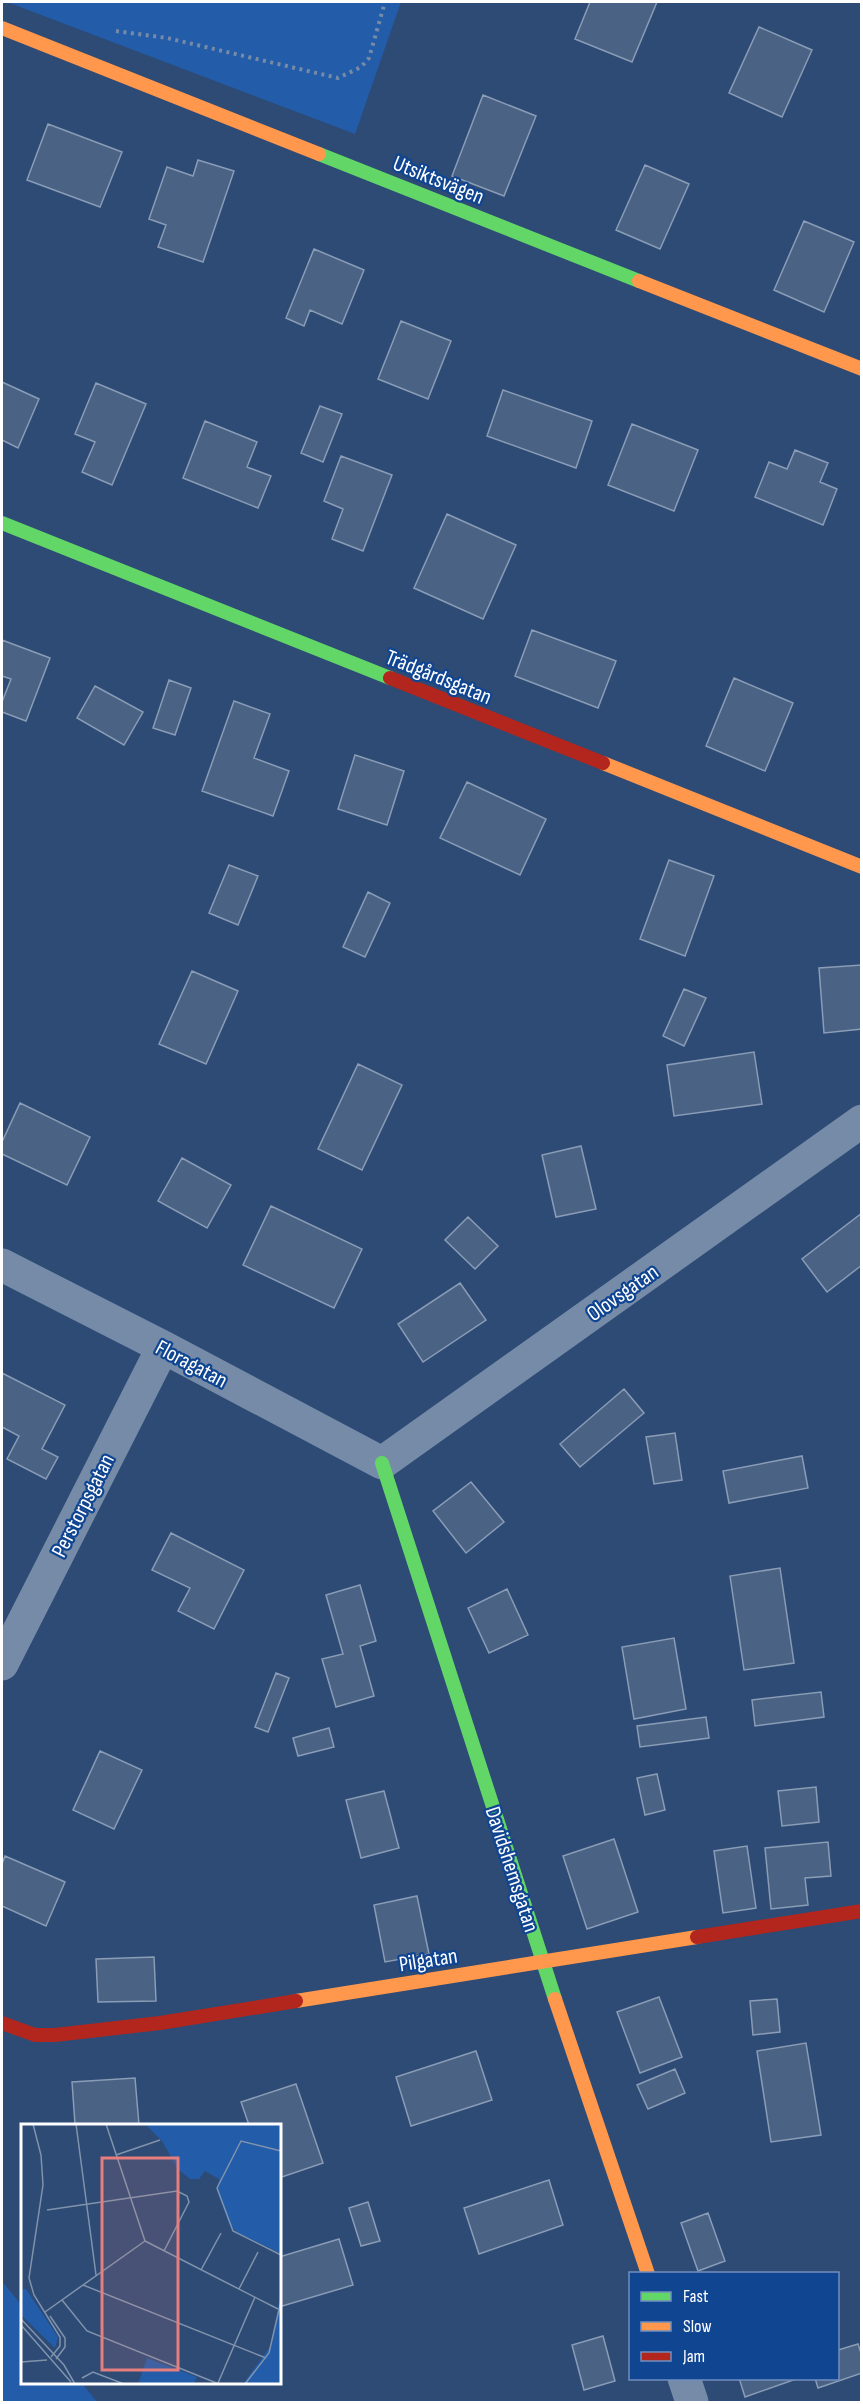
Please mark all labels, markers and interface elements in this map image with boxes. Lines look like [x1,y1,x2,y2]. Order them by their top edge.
street label: Utsiktsvägen [389,150,488,211]
street label: Trädgårdsgatan [381,644,496,711]
street label: Olovsgatan [582,1259,664,1328]
street label: Floragatan [151,1334,232,1394]
street label: Perstorpsgatan [46,1450,121,1562]
street label: Davidshemsgatan [479,1803,545,1936]
street label: Pilgatan [397,1943,459,1978]
inset map [21,2124,280,2383]
legend [629,2272,839,2380]
text: Fast [683,2286,709,2307]
text: Slow [683,2316,712,2337]
text: Jam [682,2346,705,2367]

